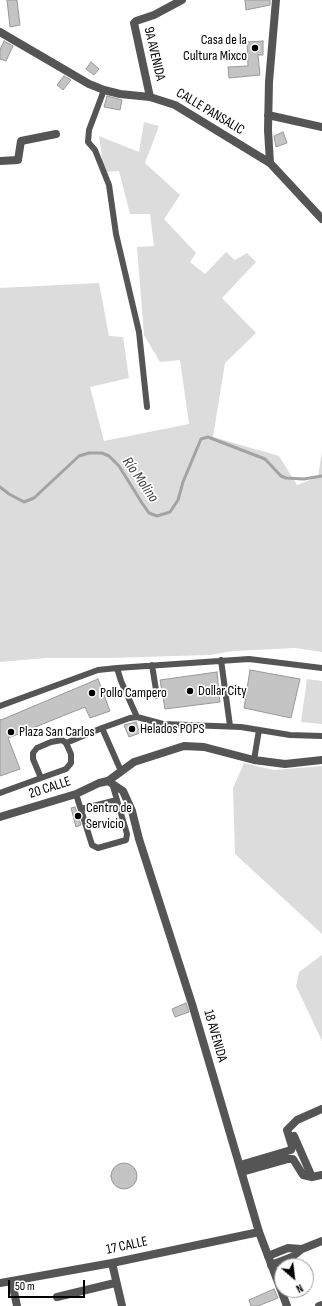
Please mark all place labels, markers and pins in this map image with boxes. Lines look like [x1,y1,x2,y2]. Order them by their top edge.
place label: Casa de la Cultura Mixco [183,32,247,64]
marker: Casa de la Cultura Mixco [250,43,260,53]
place label: Dollar City [198,683,247,699]
place label: Pollo Campero [100,685,167,701]
marker: Dollar City [185,686,195,696]
marker: Pollo Campero [87,688,97,698]
place label: Helados POPS [140,721,204,737]
place label: Plaza San Carlos [19,724,95,740]
marker: Helados POPS [127,724,137,734]
marker: Plaza San Carlos [6,727,16,737]
place label: Centro de Servicio [86,800,132,832]
marker: Centro de Servicio [73,811,83,821]

